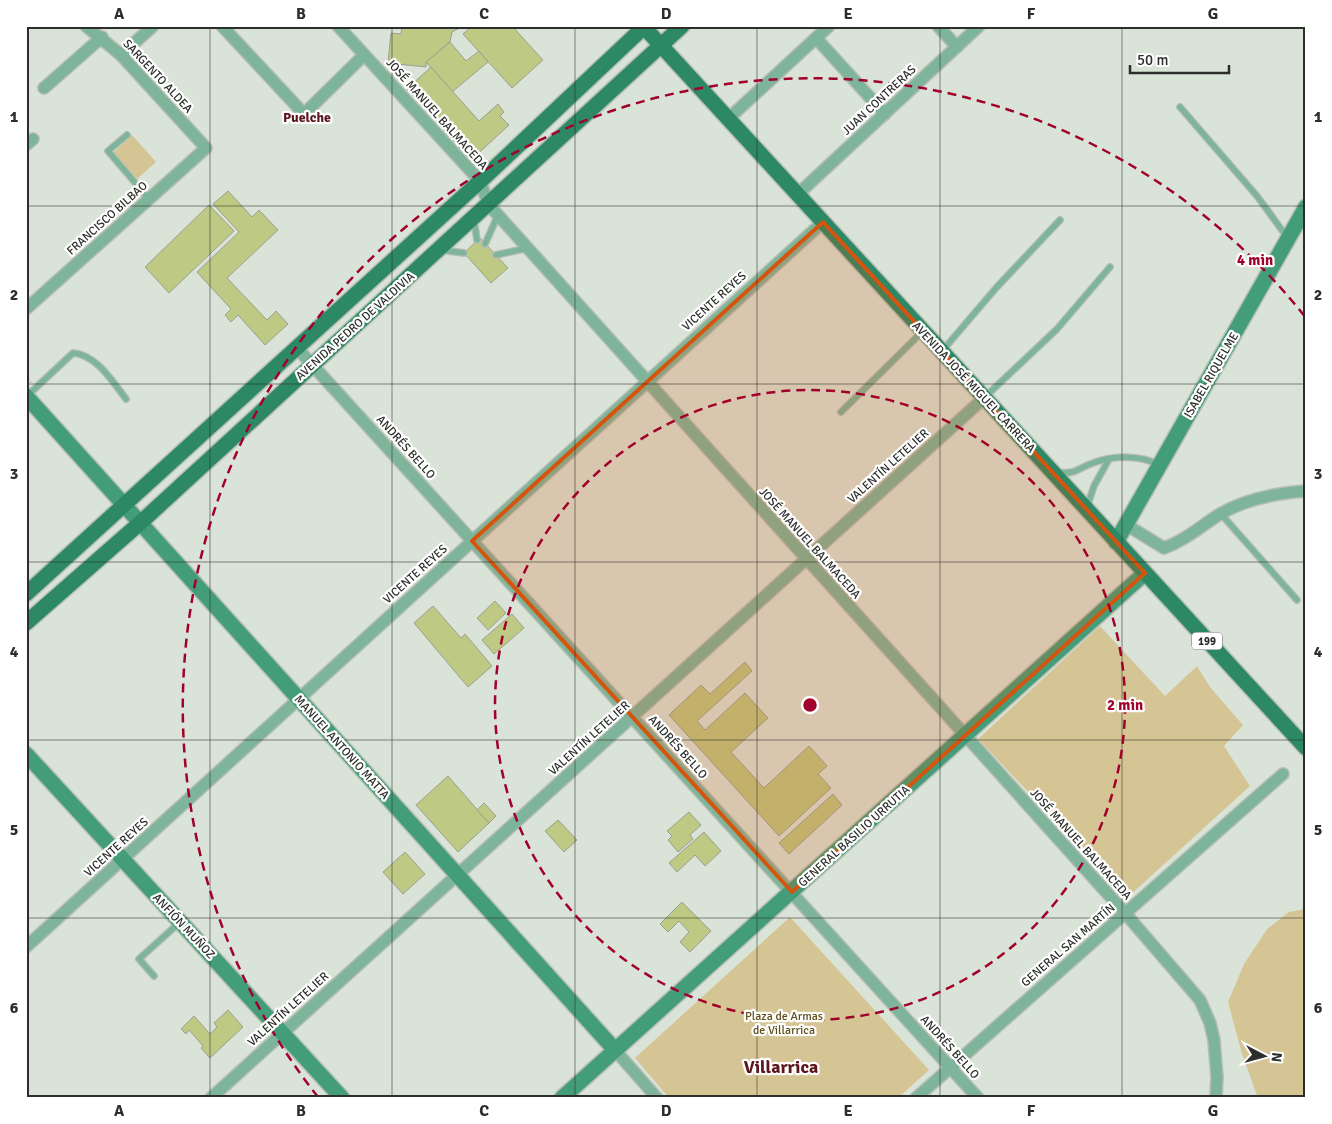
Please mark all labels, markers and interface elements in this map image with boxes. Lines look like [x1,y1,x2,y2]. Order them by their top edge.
text: A [114,4,125,24]
text: B [296,4,306,24]
text: C [479,4,489,24]
text: D [661,4,672,24]
text: E [843,4,853,24]
text: F [1027,4,1036,24]
text: G [1208,4,1218,24]
street label: SARGENTO ALDEA [120,36,196,117]
scale bar [1130,42,1228,74]
text: 50 m [1137,51,1168,69]
street label: JOSÉ MANUEL BALMACEDA [383,56,491,174]
street label: JUAN CONTRERAS [839,62,920,138]
text: 1 [10,107,19,127]
text: 1 [1314,107,1323,127]
district label: Puelche [283,109,331,126]
street label: FRANCISCO BILBAO [64,178,151,259]
text: 4 min [1237,251,1273,269]
street label: VICENTE REYES [679,268,750,334]
street label: AVENIDA PEDRO DE VALDIVIA [293,269,418,384]
text: 2 [10,285,18,305]
text: 2 [1314,285,1322,305]
street label: AVENIDA JOSÉ MIGUEL CARRERA [909,319,1039,457]
street label: ISABEL RIQUELME [1181,330,1242,421]
street label: ANDRÉS BELLO [373,412,438,482]
street label: VALENTÍN LETELIER [845,426,932,507]
text: 3 [10,464,18,484]
text: 3 [1314,464,1322,484]
street label: JOSÉ MANUEL BALMACEDA [756,485,864,603]
street label: VICENTE REYES [380,541,451,607]
road number: 199 [1192,632,1222,649]
text: 4 [10,642,19,662]
text: 4 [1314,642,1323,662]
street label: MANUEL ANTONIO MATTA [291,692,393,803]
centre of rings [801,696,819,714]
text: 2 min [1107,696,1143,714]
street label: VALENTÍN LETELIER [546,698,633,779]
street label: ANDRÉS BELLO [645,712,710,782]
street label: GENERAL BASILIO URRUTIA [795,782,914,890]
street label: JOSÉ MANUEL BALMACEDA [1027,786,1135,904]
street label: VICENTE REYES [81,814,152,880]
text: 5 [10,820,18,840]
text: 5 [1314,820,1322,840]
street label: ANFIÓN MUÑOZ [149,890,218,962]
street label: GENERAL SAN MARTÍN [1018,901,1118,990]
street label: VALENTÍN LETELIER [245,969,332,1050]
text: 6 [10,998,19,1018]
text: 6 [1314,998,1323,1018]
park label: Plaza de Armas de Villarrica [745,1009,823,1038]
street label: ANDRÉS BELLO [917,1012,982,1082]
north arrow [1240,1032,1290,1082]
text: N [1267,1052,1285,1063]
district label: Villarrica [744,1056,818,1078]
text: A [114,1101,125,1121]
text: B [296,1101,306,1121]
text: C [479,1101,489,1121]
text: D [661,1101,672,1121]
text: E [843,1101,853,1121]
text: F [1027,1101,1036,1121]
text: G [1208,1101,1218,1121]

